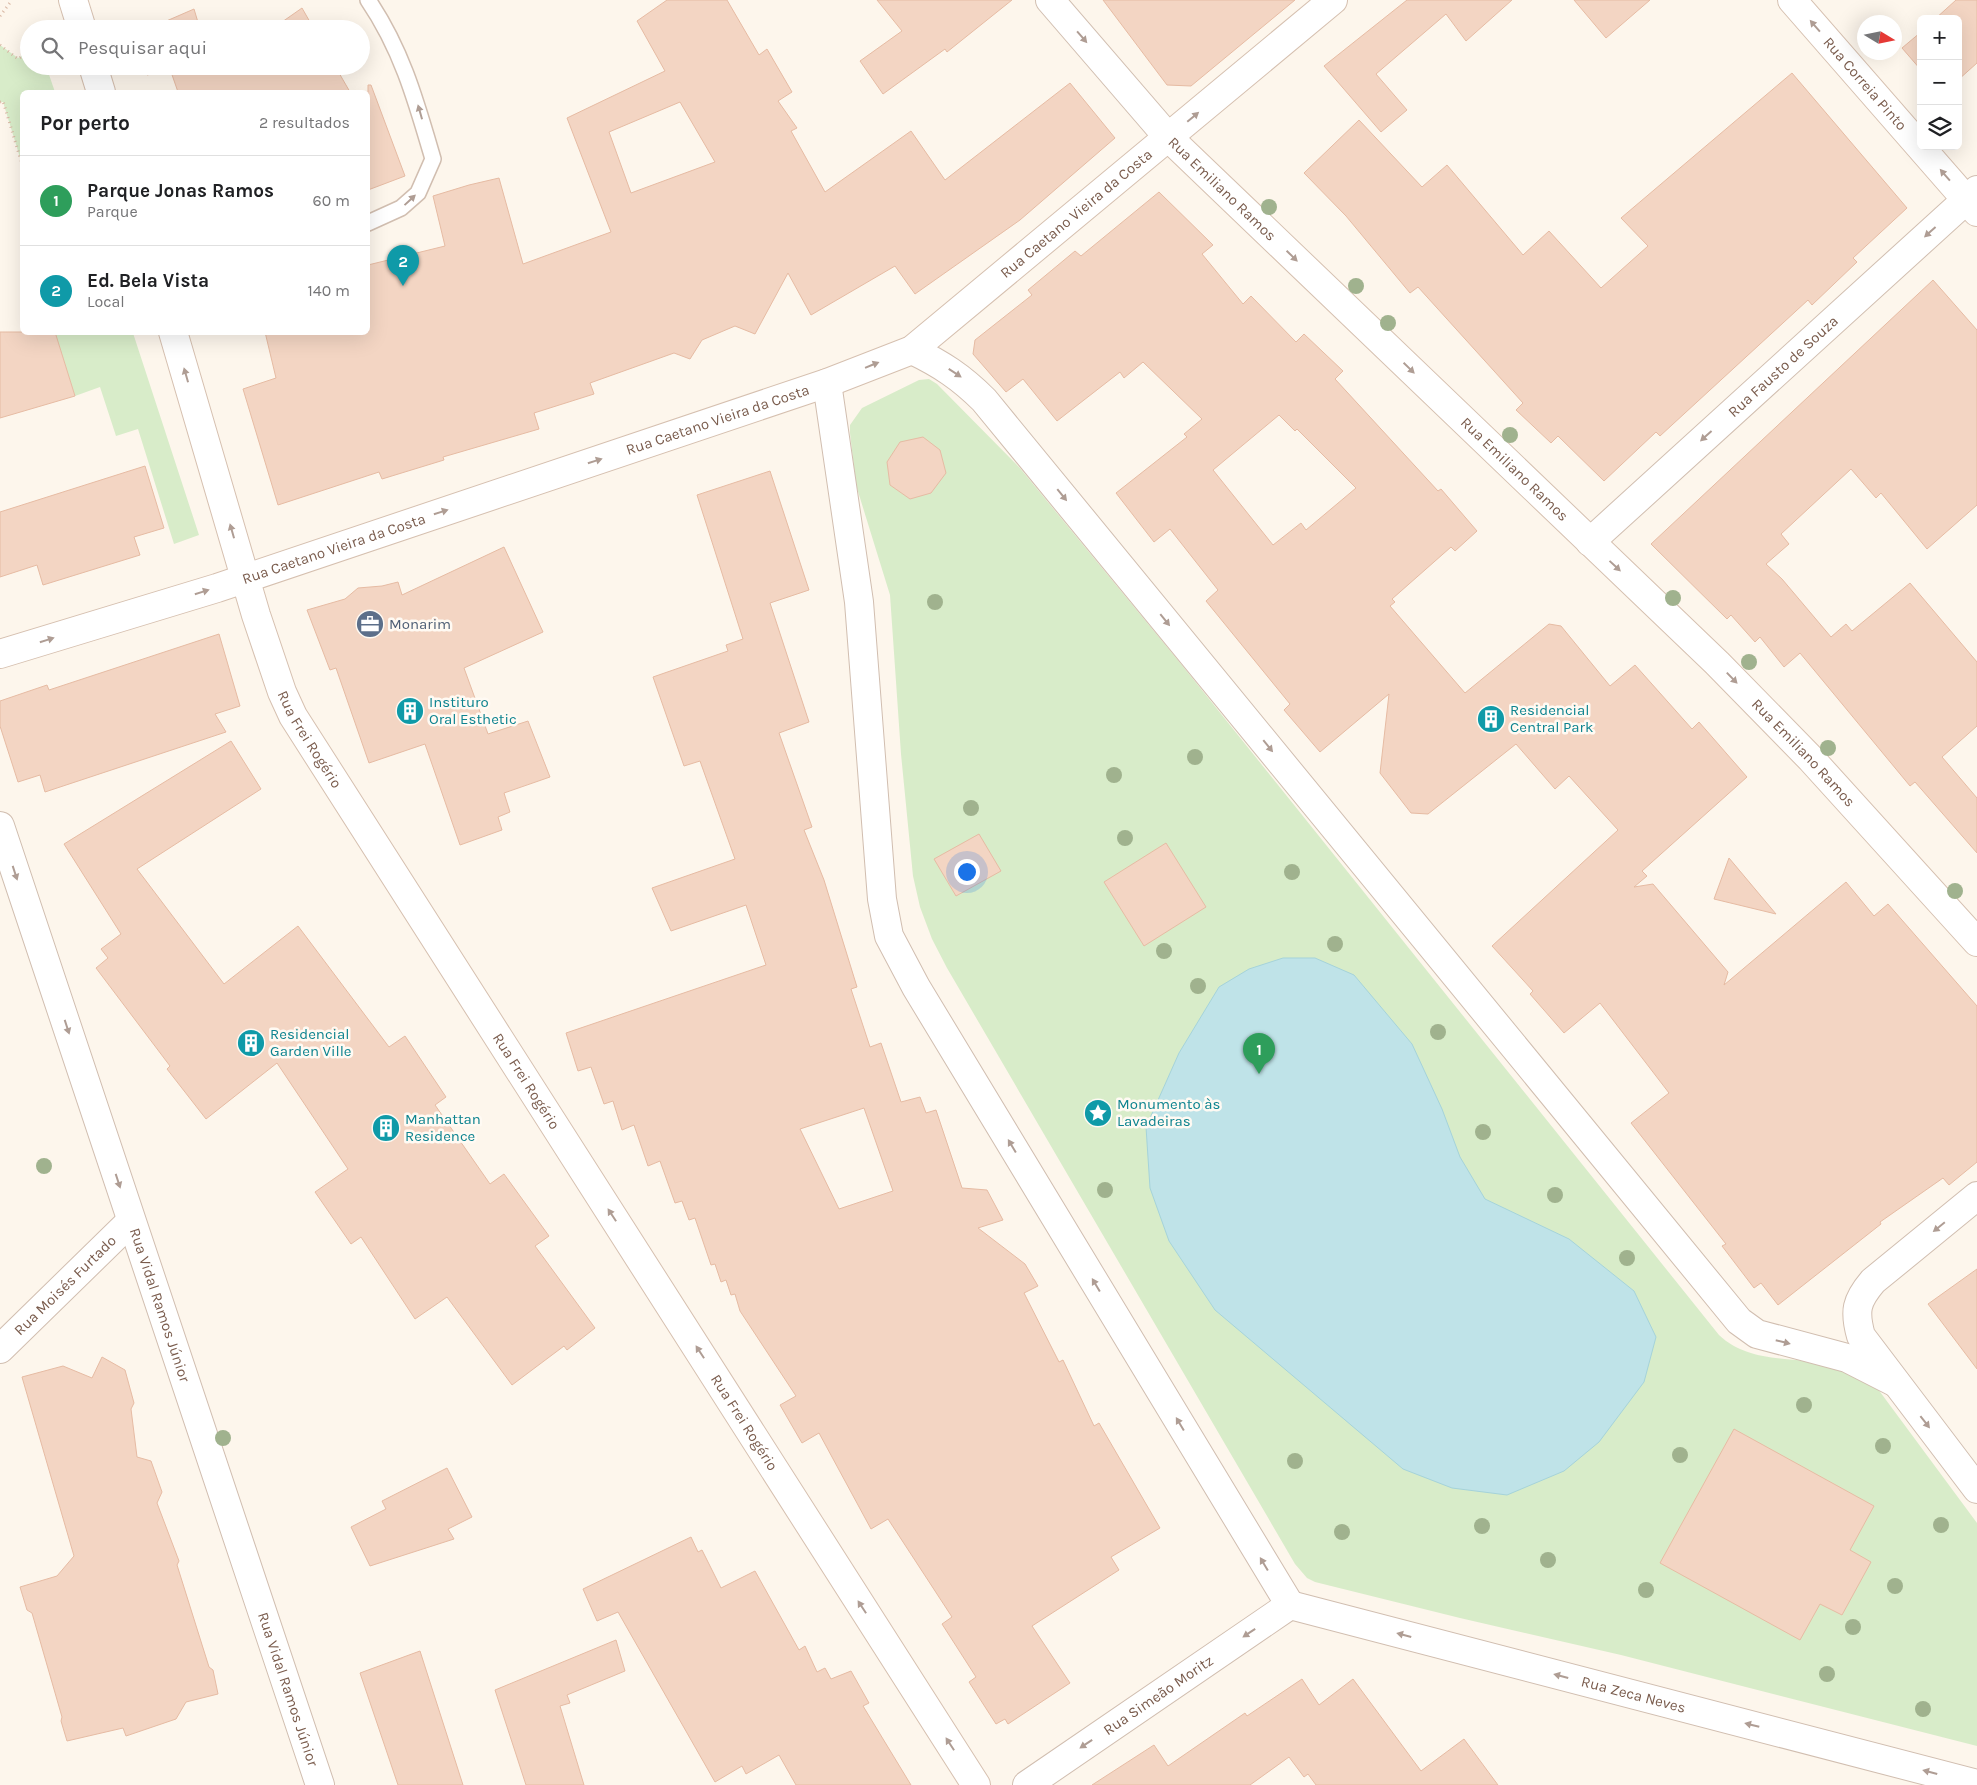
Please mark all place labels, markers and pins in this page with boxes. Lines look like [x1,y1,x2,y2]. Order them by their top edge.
pin: 2 [387,245,419,286]
office icon: Monarim [355,609,385,639]
place label: Monarim [389,615,451,633]
place label: Instituro Oral Esthetic [429,693,517,728]
building icon: Instituro Oral Esthetic [395,696,425,726]
place label: Residencial Central Park [1510,701,1593,736]
building icon: Residencial Central Park [1476,704,1506,734]
place label: Residencial Garden Ville [270,1025,352,1060]
building icon: Residencial Garden Ville [236,1028,266,1058]
pin: 1 [1243,1033,1275,1074]
place label: Monumento às Lavadeiras [1117,1095,1220,1130]
place icon: Monumento às Lavadeiras [1083,1098,1113,1128]
place label: Manhattan Residence [405,1110,481,1145]
building icon: Manhattan Residence [371,1113,401,1143]

